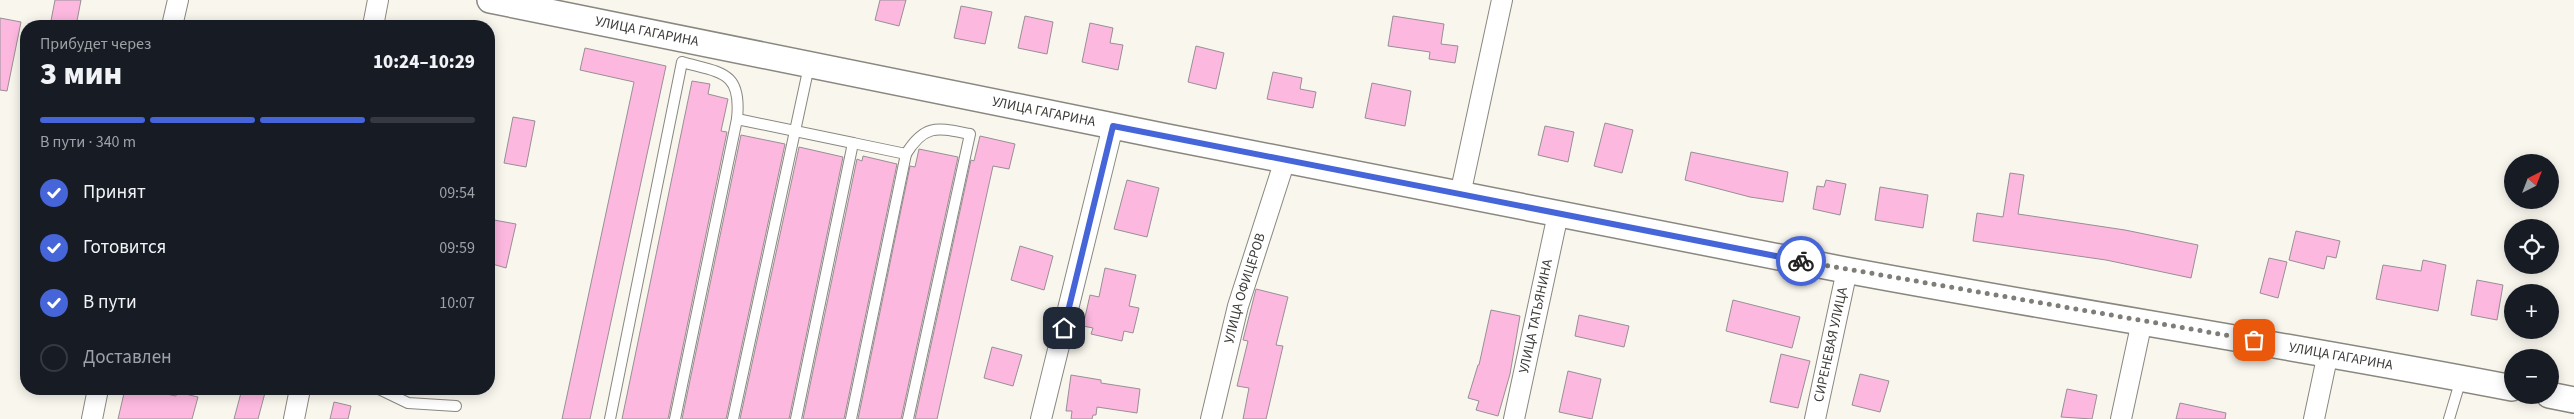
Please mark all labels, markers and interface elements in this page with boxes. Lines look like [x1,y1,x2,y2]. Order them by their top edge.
street label: УЛИЦА ГАГАРИНА [593,12,701,52]
text: Прибудет через [40,33,151,55]
text: 10:24–10:29 [373,49,475,76]
text: 3 мин [40,51,122,97]
street label: УЛИЦА ГАГАРИНА [990,92,1098,132]
text: В пути · 340 m [40,131,136,153]
north arrow [2504,154,2559,209]
map controls [2504,154,2559,404]
icon: check [40,179,68,207]
text: Принят [83,179,146,206]
text: 09:54 [439,182,475,204]
button: locate [2504,219,2559,274]
street label: УЛИЦА ОФИЦЕРОВ [1219,231,1271,346]
icon: check [40,234,68,262]
text: Готовится [83,234,166,261]
courier [1776,236,1826,286]
text: 09:59 [439,237,475,259]
icon: bike [1787,247,1815,275]
street label: УЛИЦА ТАТЬЯНИНА [1514,257,1558,375]
button: + [2504,284,2559,339]
street label: СИРЕНЕВАЯ УЛИЦА [1809,285,1853,404]
icon: check [40,289,68,317]
text: В пути [83,289,137,316]
text: 10:07 [439,292,475,314]
pin [1043,307,1085,349]
icon: home [1050,314,1078,342]
pin [2233,319,2275,361]
icon: bag [2240,326,2268,354]
street label: УЛИЦА ГАГАРИНА [2287,338,2395,376]
text: Доставлен [83,344,172,371]
button: − [2504,349,2559,404]

